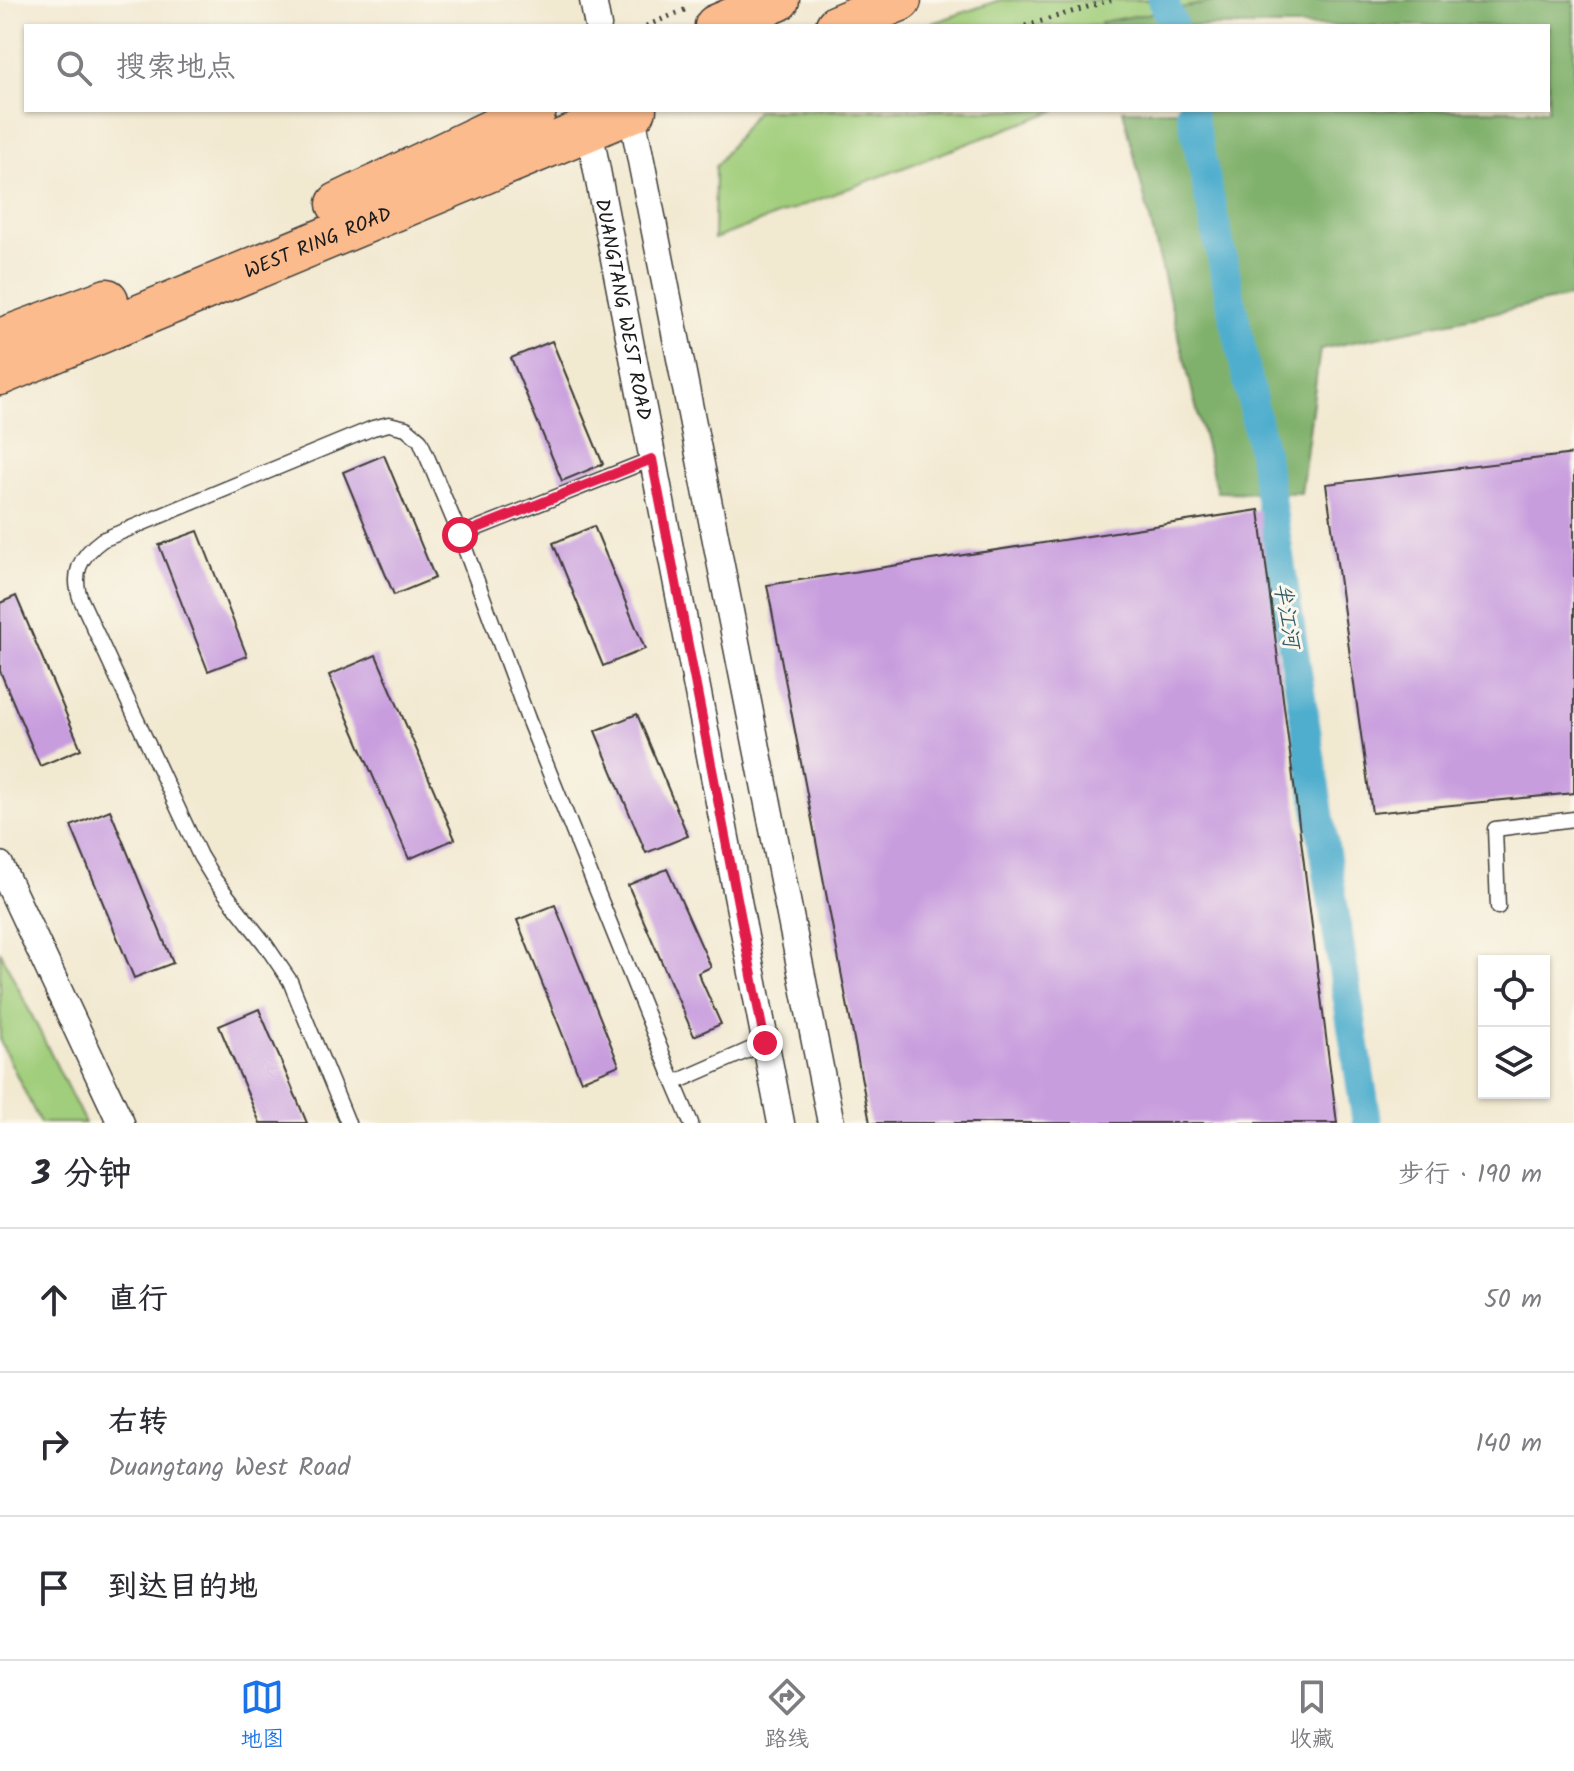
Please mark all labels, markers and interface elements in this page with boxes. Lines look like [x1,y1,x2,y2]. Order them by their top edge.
search box [24,24,1550,112]
text: 搜索地点 [116,44,236,92]
icon: search [52,46,96,90]
street label: DUANGTANG WEST ROAD [585,196,659,423]
street label: WEST RING ROAD [240,199,397,289]
route start [442,517,478,553]
water label: 半江河 [1263,580,1308,654]
map controls [1478,955,1550,1099]
button: locate [1478,955,1550,1027]
route end [747,1025,783,1061]
button: layers [1478,1027,1550,1099]
text: 3 分钟 [32,1148,132,1202]
text: 步行 · 190 m [1398,1154,1542,1196]
text: 直行 [108,1276,168,1324]
icon: ahead [32,1278,76,1322]
text: 50 m [1484,1279,1542,1321]
text: 右转 [108,1399,168,1447]
icon: right [32,1422,76,1466]
text: 140 m [1475,1423,1542,1465]
text: Duangtang West Road [108,1447,350,1489]
text: 到达目的地 [108,1564,258,1612]
icon: arrive [32,1566,76,1610]
tab: 地图 [240,1675,284,1758]
tab: 路线 [765,1675,809,1758]
tab: 收藏 [1290,1675,1334,1758]

